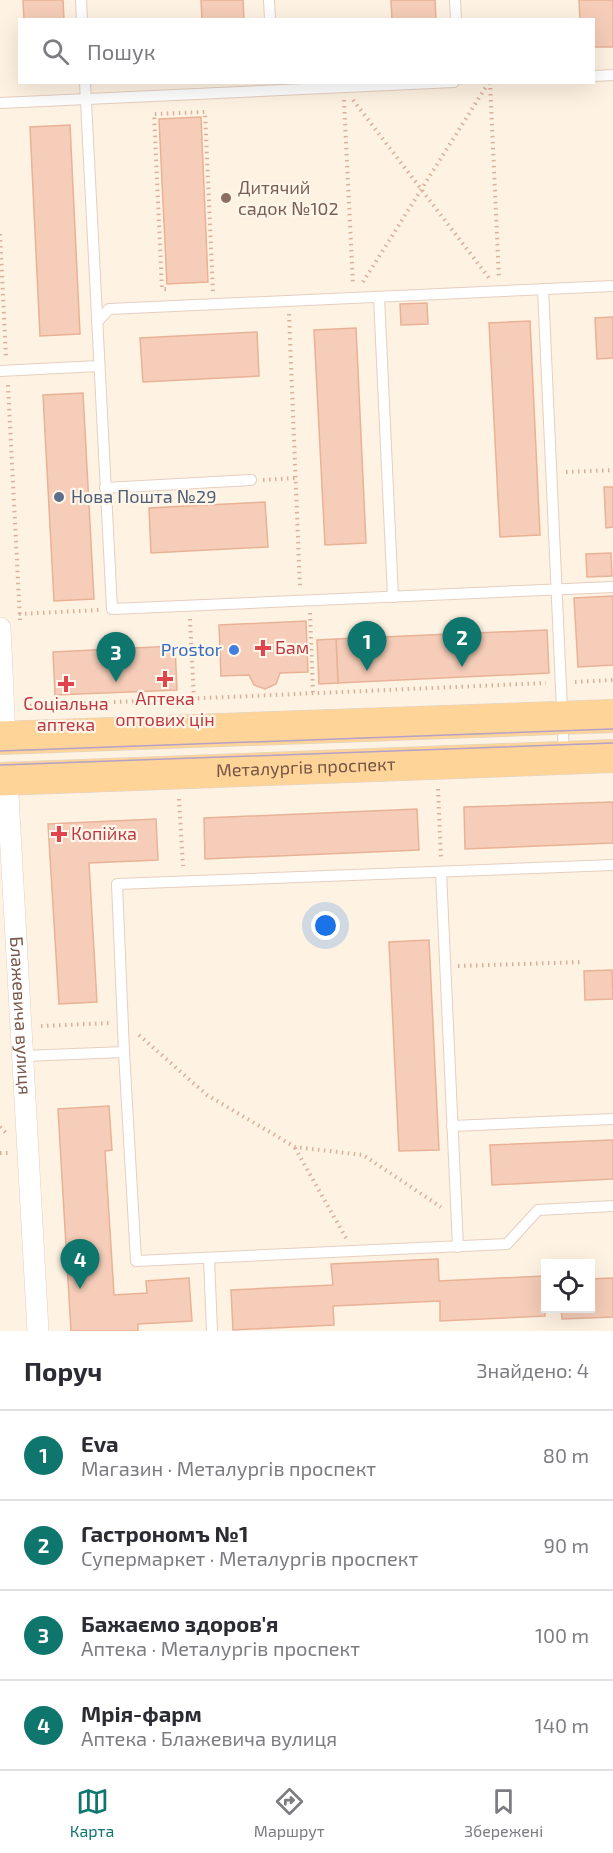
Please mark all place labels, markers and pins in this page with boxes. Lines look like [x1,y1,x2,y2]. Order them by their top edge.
place label: Дитячий садок №102 [238,176,339,219]
marker: Дитячий садок №102 [219,191,233,205]
place label: Нова Пошта №29 [71,485,216,507]
marker: Нова Пошта №29 [52,490,66,504]
pin: 2 [442,618,482,667]
pin: 1 [348,622,386,671]
pin: 3 [96,632,136,682]
place label: Бам [275,636,309,658]
place label: Prostor [161,638,222,660]
marker: Бам [256,641,270,655]
marker: Prostor [227,643,241,657]
marker: Аптека оптових цін [158,672,172,686]
marker: Соціальна аптека [59,677,73,691]
place label: Аптека оптових цін [115,687,215,730]
place label: Соціальна аптека [23,692,109,735]
place label: Копійка [71,822,137,844]
marker: Копійка [52,827,66,841]
pin: 4 [60,1240,100,1289]

